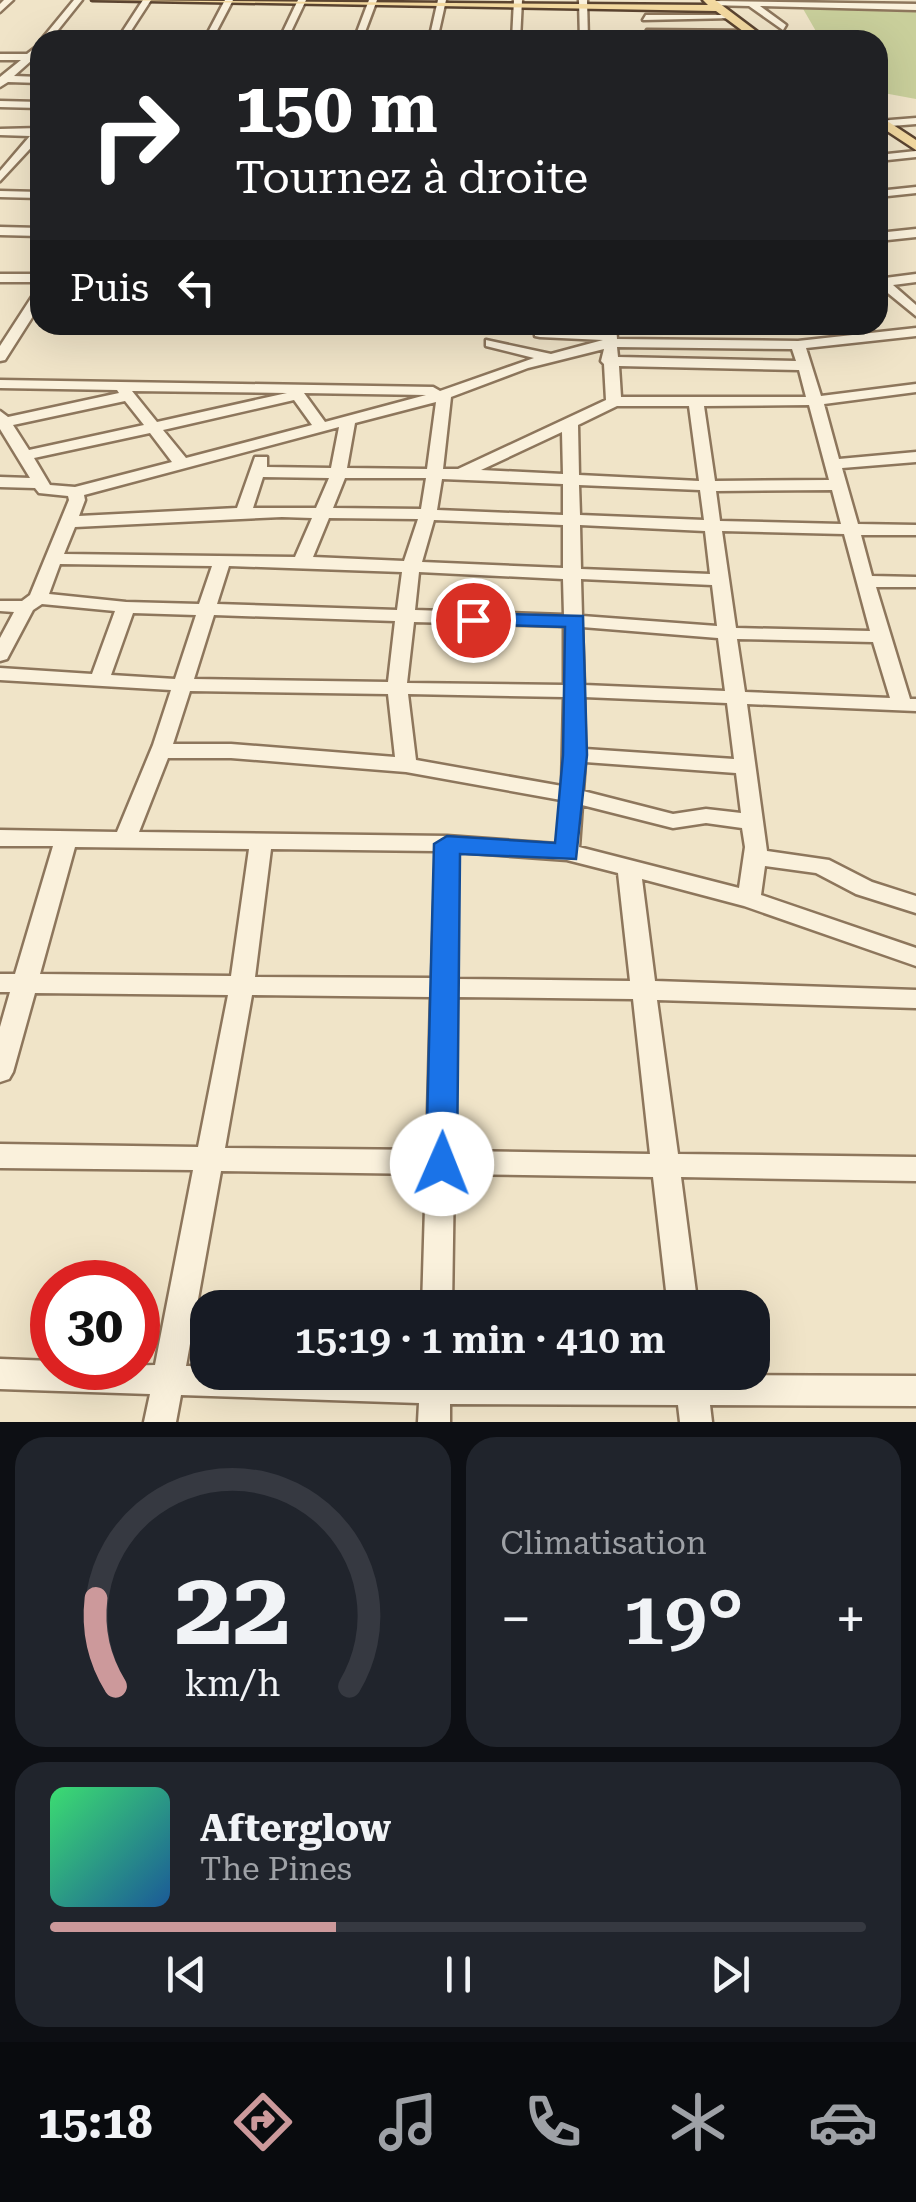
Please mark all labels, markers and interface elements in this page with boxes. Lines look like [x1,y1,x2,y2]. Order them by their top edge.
text: 150 m [235,67,438,149]
icon: right [70,70,200,200]
text: Tournez à droite [235,151,588,204]
icon: left [169,260,224,315]
text: Puis [70,266,149,310]
pin [431,578,516,663]
icon: arrive [446,593,501,648]
position arrow [390,1112,494,1216]
speed limit sign: 30 [30,1260,160,1390]
text: 15:19 · 1 min · 410 m [295,1318,666,1362]
text: Climatisation [501,1524,707,1562]
text: 22 [175,1548,291,1669]
text: 19° [623,1574,744,1662]
text: − [501,1587,531,1651]
text: + [835,1587,866,1651]
text: km/h [185,1663,281,1705]
text: Afterglow [200,1806,391,1850]
text: The Pines [200,1850,352,1888]
icon: previous [159,1947,214,2002]
icon: pause [431,1947,486,2002]
icon: next [703,1947,758,2002]
icon: directions [228,2087,298,2157]
icon: music [373,2087,443,2157]
icon: phone [518,2087,588,2157]
icon: climate [663,2087,733,2157]
icon: car [808,2087,878,2157]
text: 15:18 [38,2096,152,2149]

